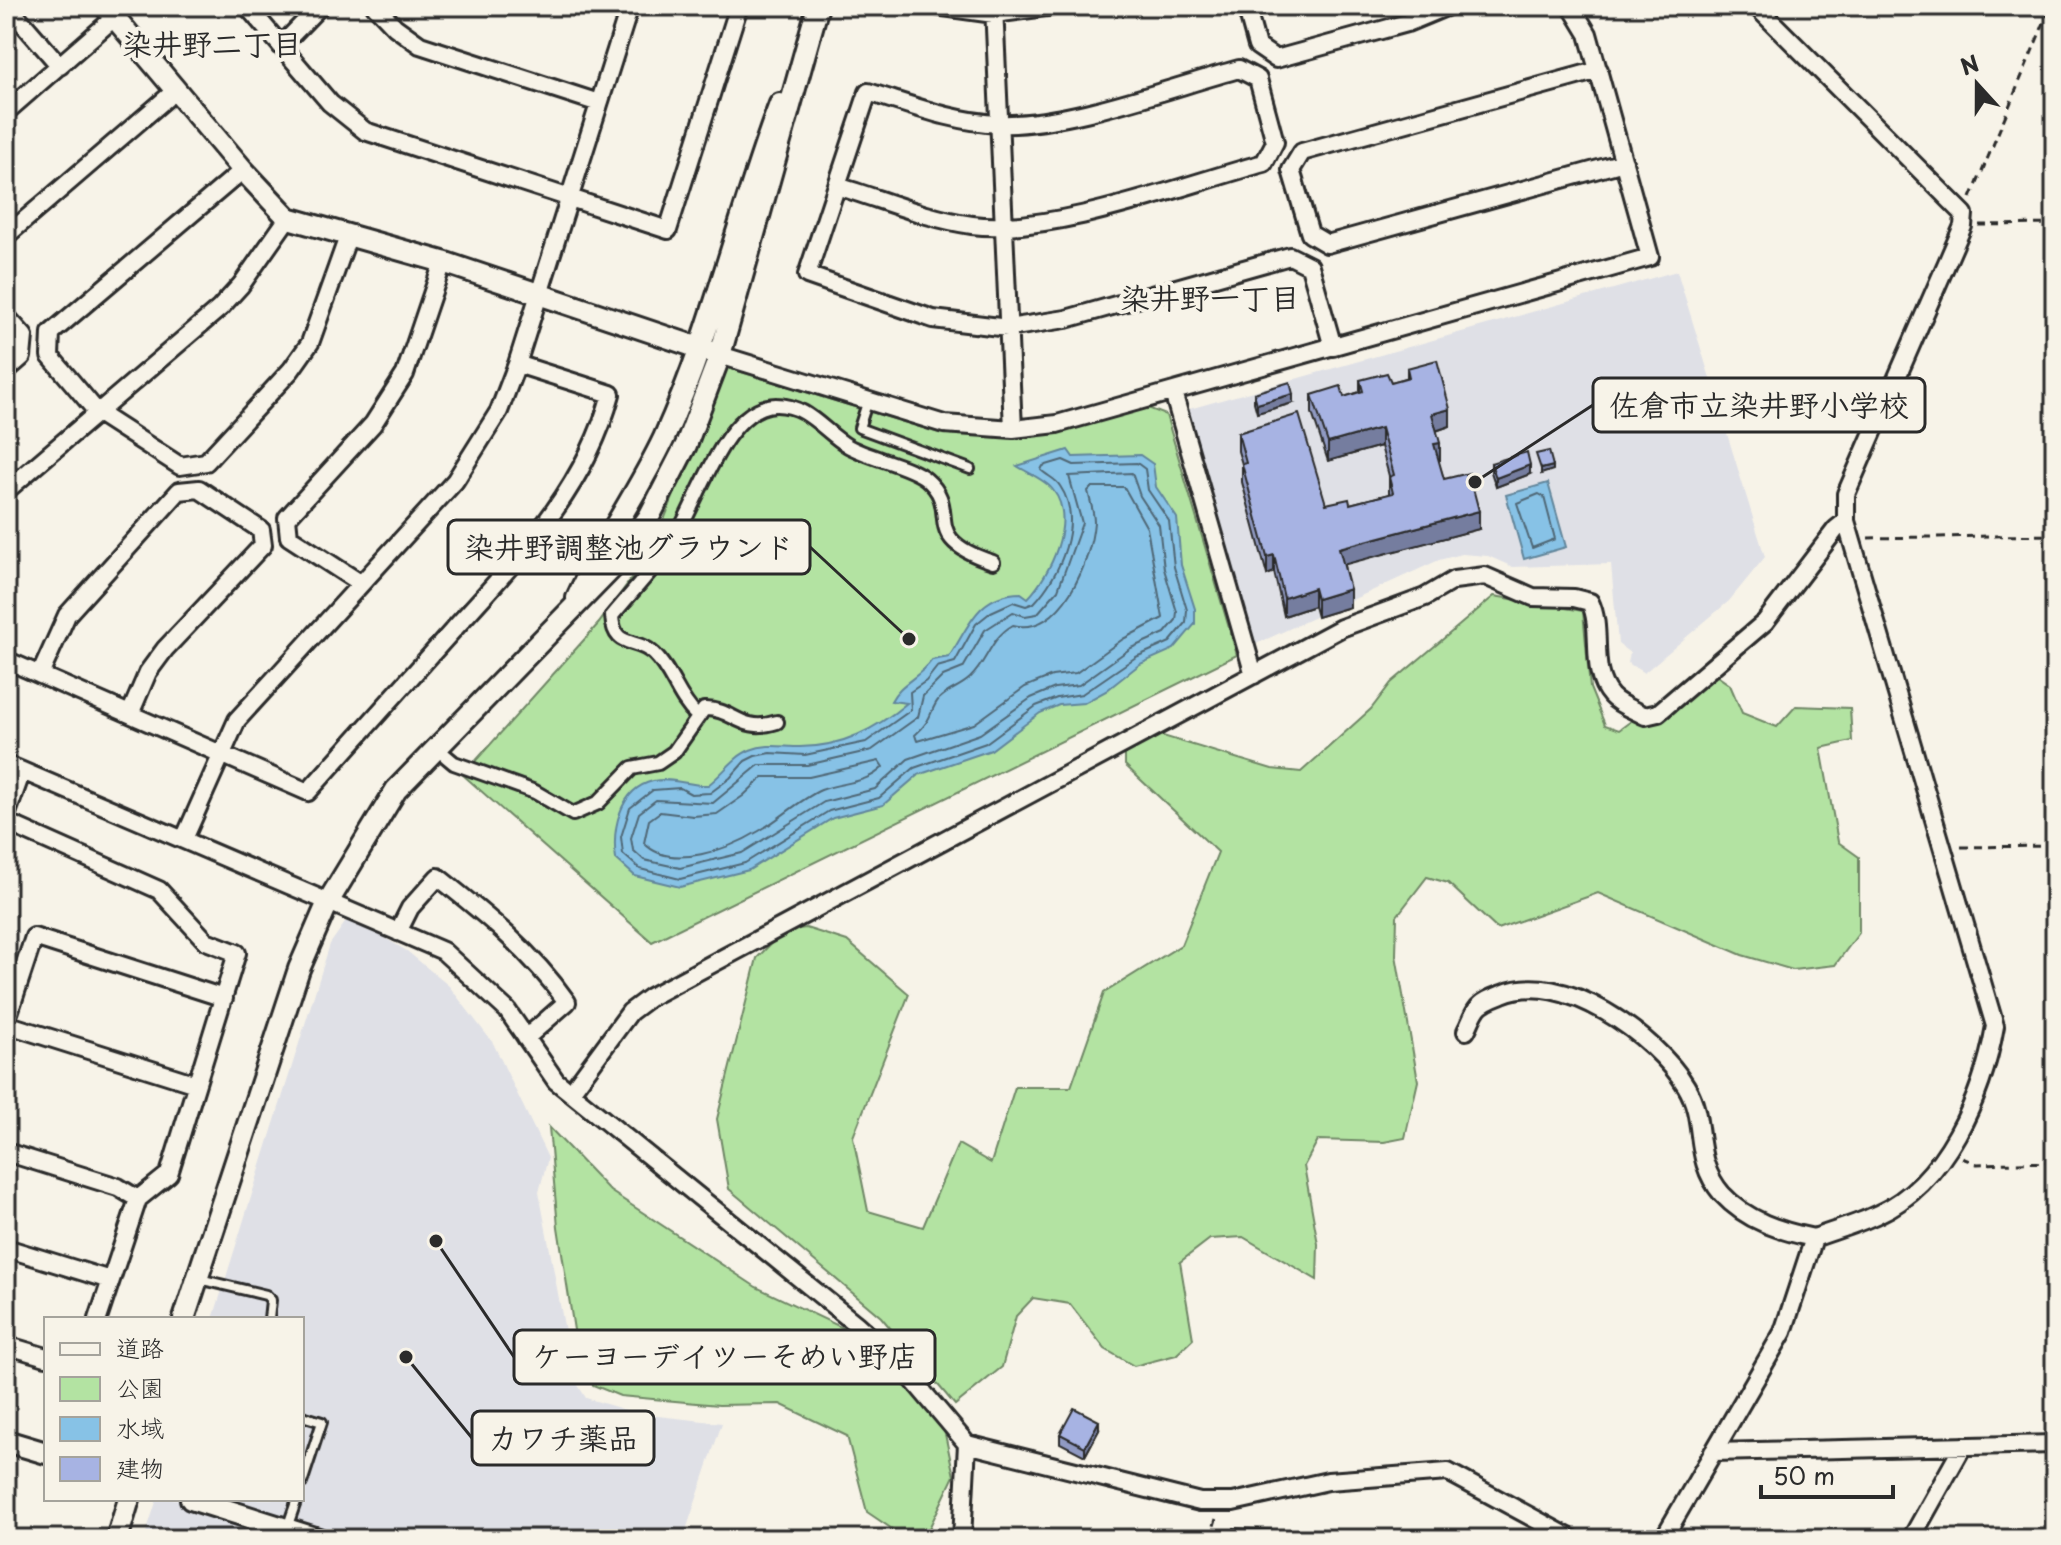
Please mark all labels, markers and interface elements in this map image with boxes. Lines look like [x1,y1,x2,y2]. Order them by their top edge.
district label: 染井野二丁目 [122,20,302,65]
north arrow [1937,44,2017,124]
text: N [1955,45,1983,82]
district label: 染井野一丁目 [1120,274,1300,319]
callout: 佐倉市立染井野小学校 [1593,378,1925,432]
text: 佐倉市立染井野小学校 [1609,381,1909,426]
callout: 染井野調整池グラウンド [448,520,810,574]
text: 染井野調整池グラウンド [464,523,794,568]
legend [44,1317,304,1501]
text: 道路 [116,1329,164,1365]
callout: ケーヨーデイツーそめい野店 [514,1330,935,1384]
text: ケーヨーデイツーそめい野店 [532,1332,918,1377]
text: 公園 [116,1369,164,1405]
text: 水域 [116,1409,164,1445]
callout: カワチ薬品 [472,1411,654,1465]
text: カワチ薬品 [488,1414,638,1459]
text: 建物 [116,1449,164,1485]
scale bar [1761,1449,1893,1499]
text: 50 m [1773,1457,1835,1493]

